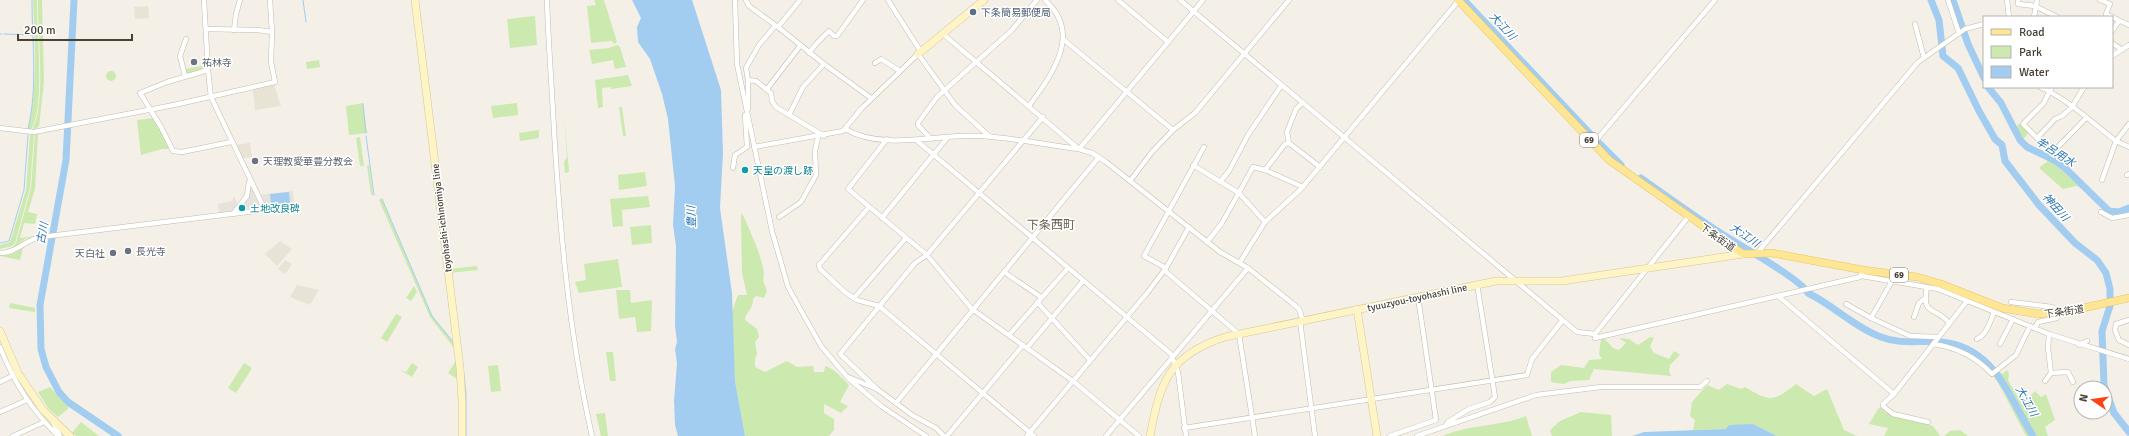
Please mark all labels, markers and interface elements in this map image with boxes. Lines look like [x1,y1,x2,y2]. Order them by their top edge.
marker: 下条簡易郵便局 [968,7,978,17]
place label: 下条簡易郵便局 [981,7,1051,19]
water label: 大江川 [1487,10,1519,44]
scale bar [18,16,132,42]
legend [1983,16,2113,88]
text: 200 m [24,23,56,38]
text: Road [2019,25,2045,40]
text: Park [2019,45,2042,60]
marker: 祐林寺 [189,57,199,67]
place label: 祐林寺 [202,57,232,69]
text: Water [2019,65,2050,80]
road number: 69 [1580,133,1598,147]
water label: 牟呂用水 [2034,135,2079,170]
marker: 天理教愛華豊分教会 [250,156,260,166]
place label: 天理教愛華豊分教会 [263,156,353,168]
street label: toyohashi-ichinomiya line [429,163,455,273]
marker: 天皇の渡し跡 [740,165,750,175]
place label: 天皇の渡し跡 [753,165,813,177]
water label: 神田川 [2040,191,2072,225]
marker: 土地改良碑 [237,203,247,213]
place label: 土地改良碑 [250,203,300,215]
water label: 豊川 [685,205,698,228]
district label: 下条西町 [1027,218,1075,233]
water label: 古川 [34,220,51,245]
street label: 下条街道 [1698,221,1737,254]
water label: 大江川 [1727,221,1763,251]
marker: 長光寺 [123,246,133,256]
place label: 長光寺 [136,246,166,258]
place label: 天白社 [75,248,105,260]
marker: 天白社 [108,248,118,258]
road number: 69 [1890,268,1908,282]
street label: tyuuzyou-toyohashi line [1366,282,1468,314]
street label: 下条街道 [2043,303,2085,321]
north arrow [2073,380,2113,420]
water label: 大江川 [2013,384,2041,420]
text: N [2077,393,2091,403]

